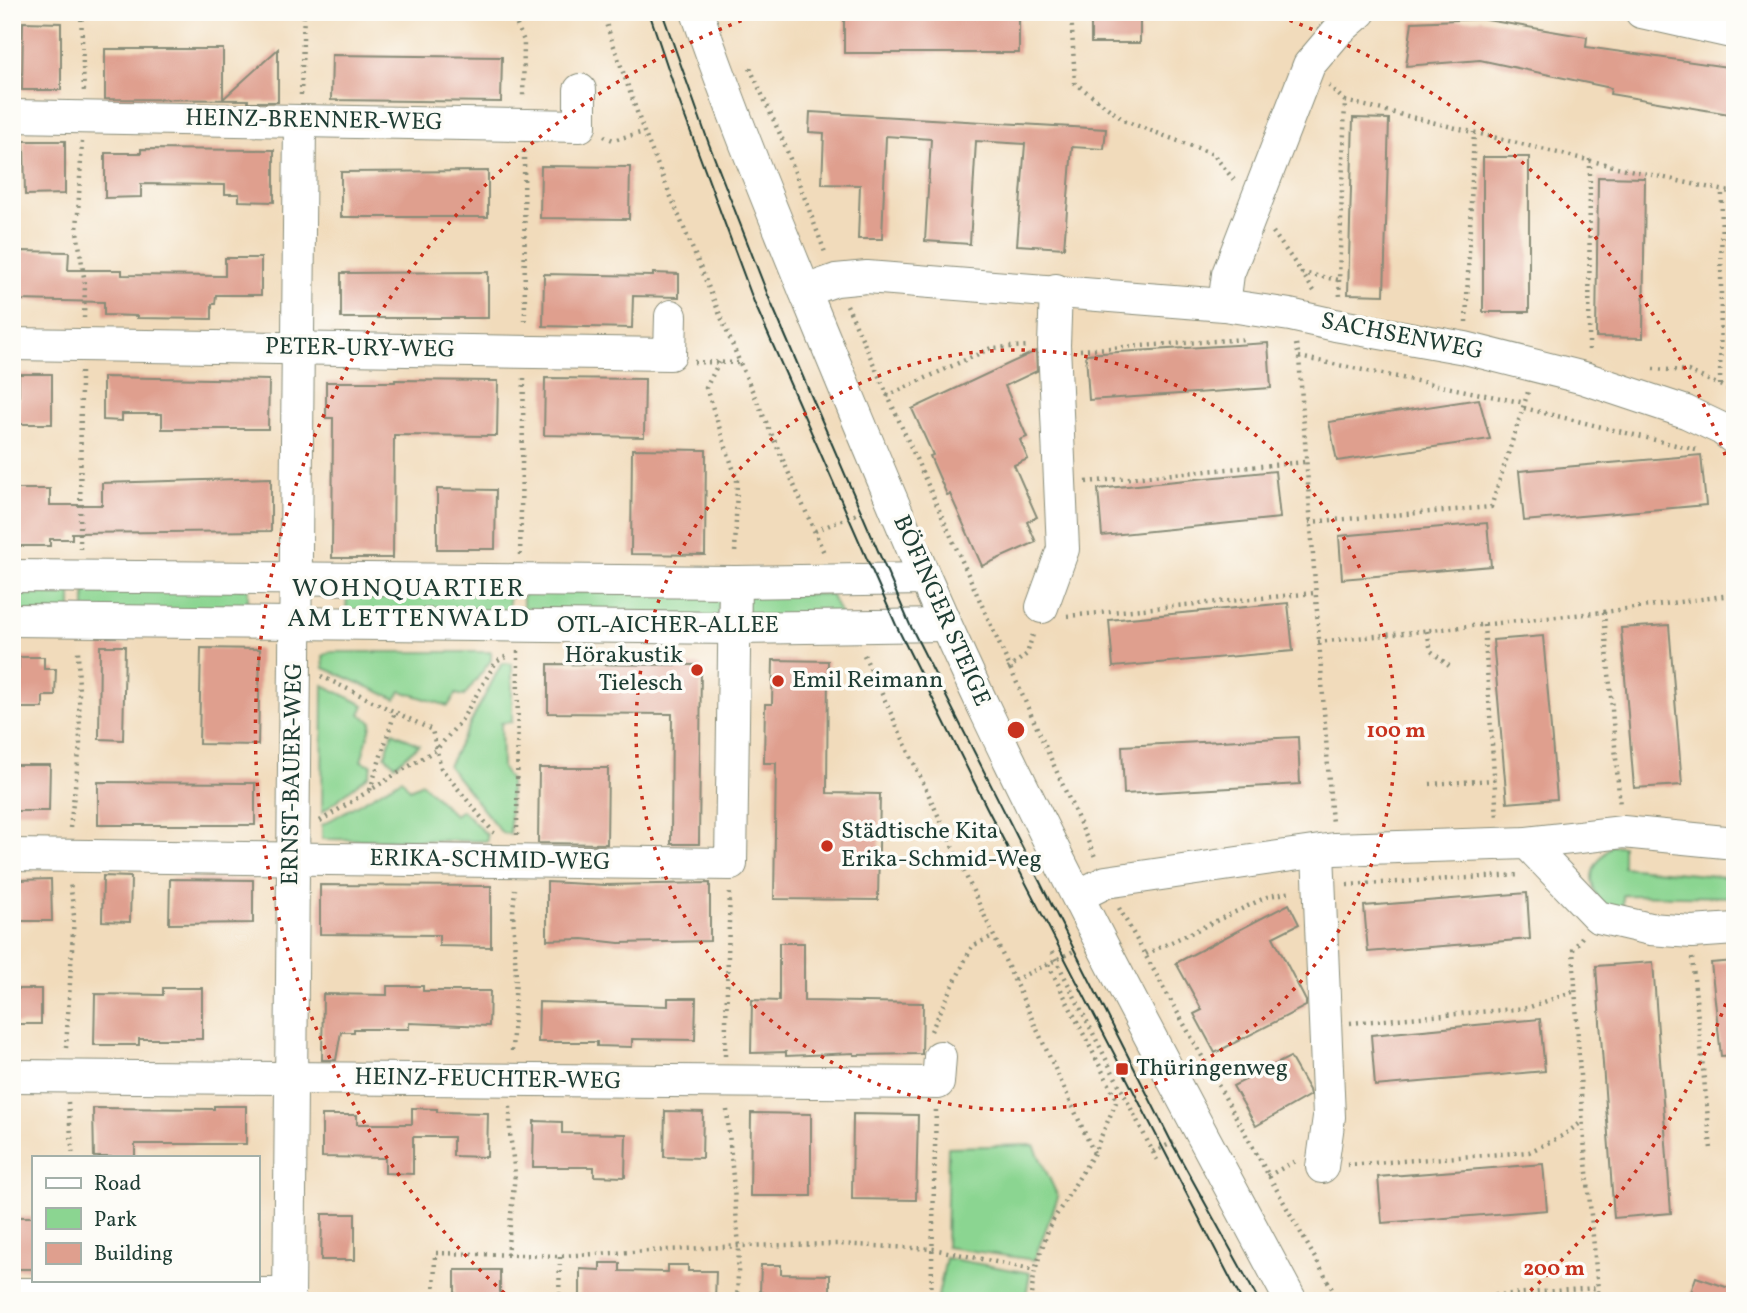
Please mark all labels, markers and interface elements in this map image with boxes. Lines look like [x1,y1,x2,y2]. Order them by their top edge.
street label: HEINZ-BRENNER-WEG [185,102,443,140]
street label: SACHSENWEG [1318,305,1486,369]
street label: PETER-URY-WEG [265,330,455,368]
street label: BÖFINGER STEIGE [884,510,998,712]
district label: WOHNQUARTIER AM LETTENWALD [287,571,531,637]
street label: OTL-AICHER-ALLEE [557,609,779,643]
place label: Hörakustik Tielesch [565,639,683,701]
street label: ERNST-BAUER-WEG [274,662,312,886]
marker: Hörakustik Tielesch [689,662,705,678]
place label: Emil Reimann [792,664,943,698]
marker: Emil Reimann [770,673,786,689]
text: 100 m [1366,717,1426,746]
centre of rings [1004,718,1028,742]
place label: Städtische Kita Erika-Schmid-Weg [841,815,1042,877]
marker: Städtische Kita Erika-Schmid-Weg [819,838,835,854]
street label: ERIKA-SCHMID-WEG [369,842,611,880]
place label: Thüringenweg [1136,1052,1288,1086]
street label: HEINZ-FEUCHTER-WEG [354,1061,622,1099]
marker: Thüringenweg [1114,1061,1130,1077]
legend [32,1156,259,1282]
text: Road [94,1170,141,1199]
text: Park [94,1206,137,1235]
text: Building [94,1240,173,1269]
text: 200 m [1523,1255,1585,1284]

